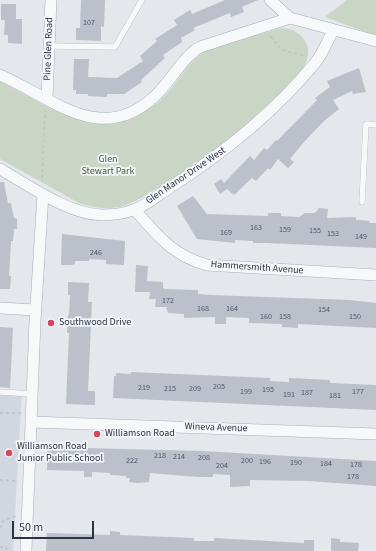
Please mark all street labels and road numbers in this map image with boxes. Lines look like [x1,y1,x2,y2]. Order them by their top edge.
street label: Pine Glen Road [42,17,56,81]
street label: Glen Manor Drive West [144,145,228,207]
street label: Hammersmith Avenue [210,259,304,277]
street label: Wineva Avenue [184,421,248,435]

